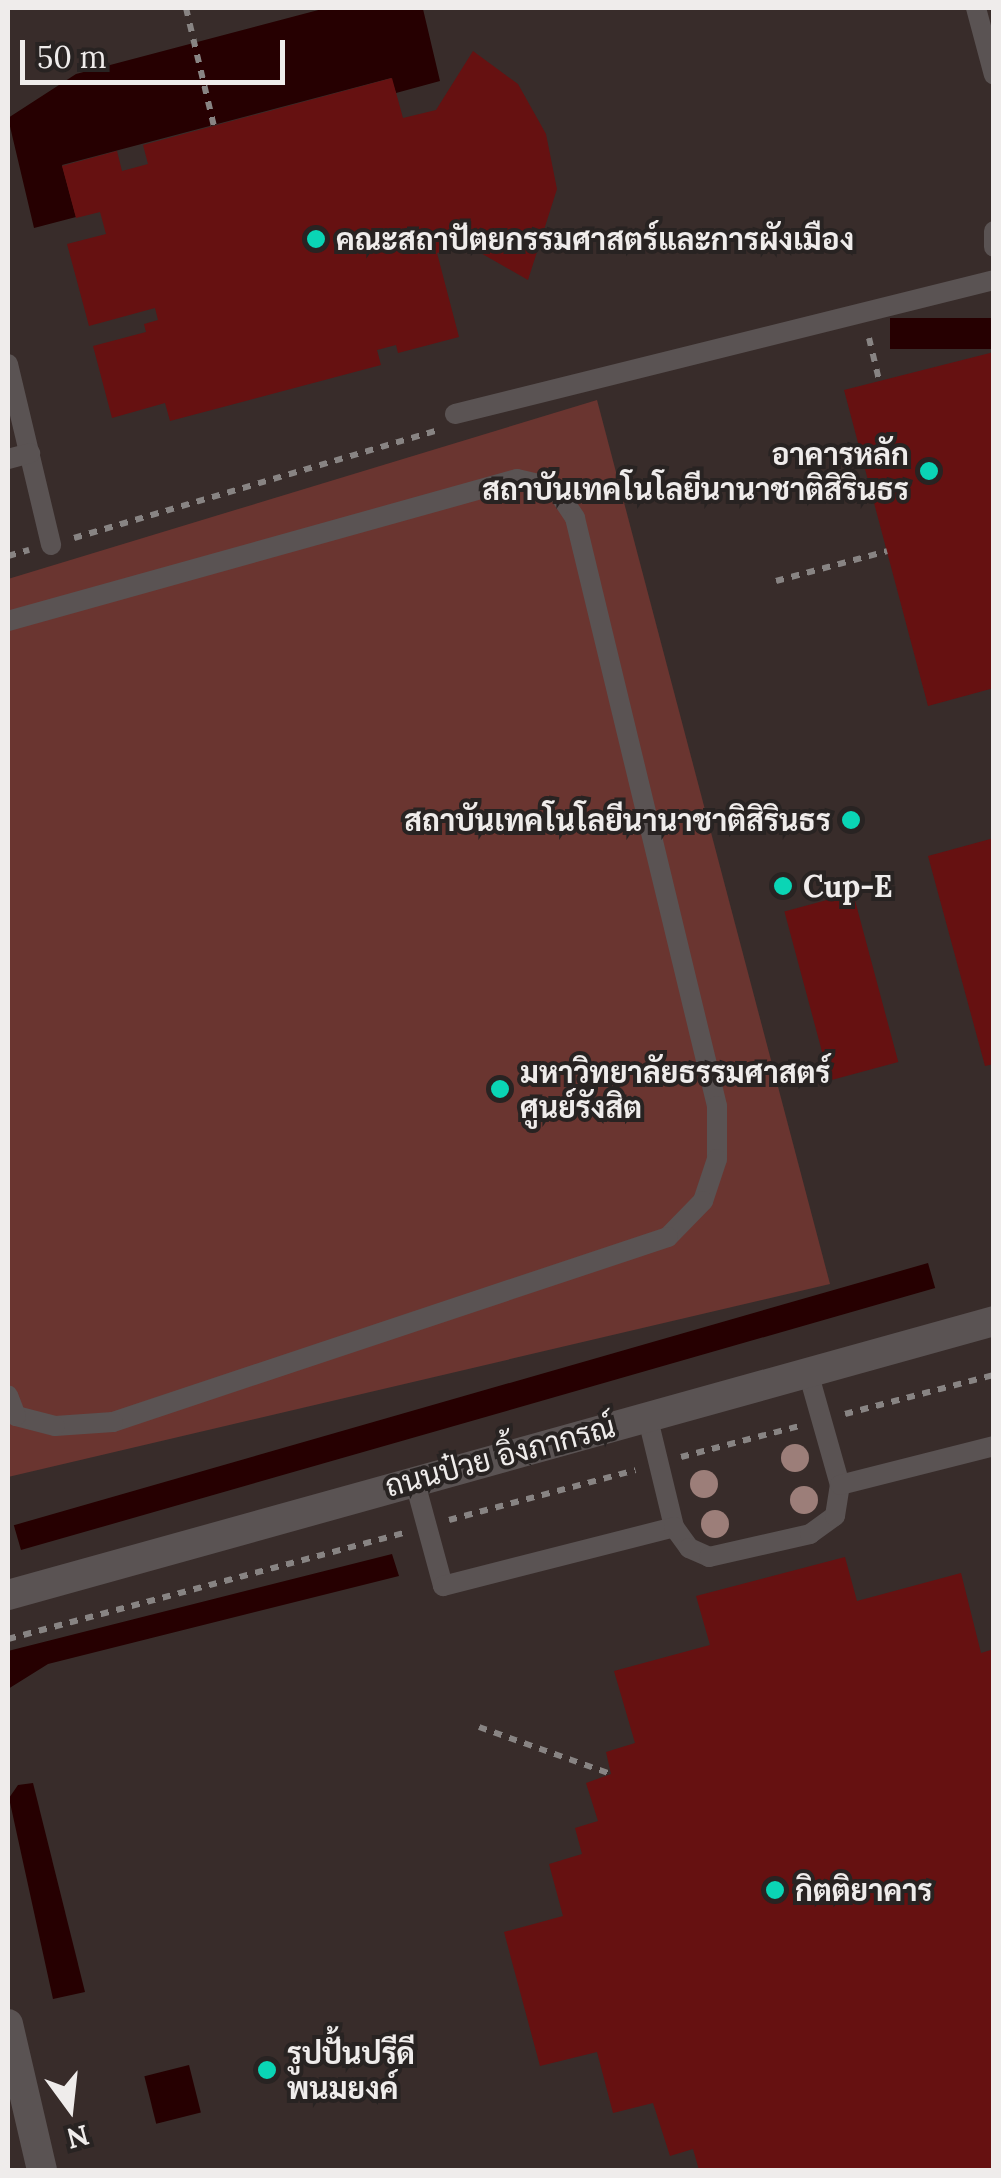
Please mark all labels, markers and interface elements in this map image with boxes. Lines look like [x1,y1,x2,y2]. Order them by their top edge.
scale bar [25,20,290,82]
text: 50 m [37,38,107,76]
place label: คณะสถาปัตยกรรมศาสตร์และการผังเมือง [336,221,854,257]
marker: คณะสถาปัตยกรรมศาสตร์และการผังเมือง [305,228,327,250]
place label: อาคารหลัก สถาบันเทคโนโลยีนานาชาติสิรินธร [482,436,909,506]
marker: อาคารหลัก สถาบันเทคโนโลยีนานาชาติสิรินธร [918,460,940,482]
place label: สถาบันเทคโนโลยีนานาชาติสิรินธร [404,802,831,838]
marker: สถาบันเทคโนโลยีนานาชาติสิรินธร [840,809,862,831]
place label: Cup-E [803,868,892,904]
marker: Cup-E [772,875,794,897]
place label: มหาวิทยาลัยธรรมศาสตร์ ศูนย์รังสิต [520,1054,831,1124]
marker: มหาวิทยาลัยธรรมศาสตร์ ศูนย์รังสิต [489,1078,511,1100]
street label: ถนนป๋วย อิ้งภากรณ์ [381,1408,619,1504]
place label: กิตติยาคาร [795,1872,932,1908]
marker: กิตติยาคาร [764,1879,786,1901]
place label: รูปปั้นปรีดี พนมยงค์ [287,2035,415,2106]
north arrow [20,2058,120,2158]
marker: รูปปั้นปรีดี พนมยงค์ [256,2059,278,2081]
text: N [63,2117,93,2157]

